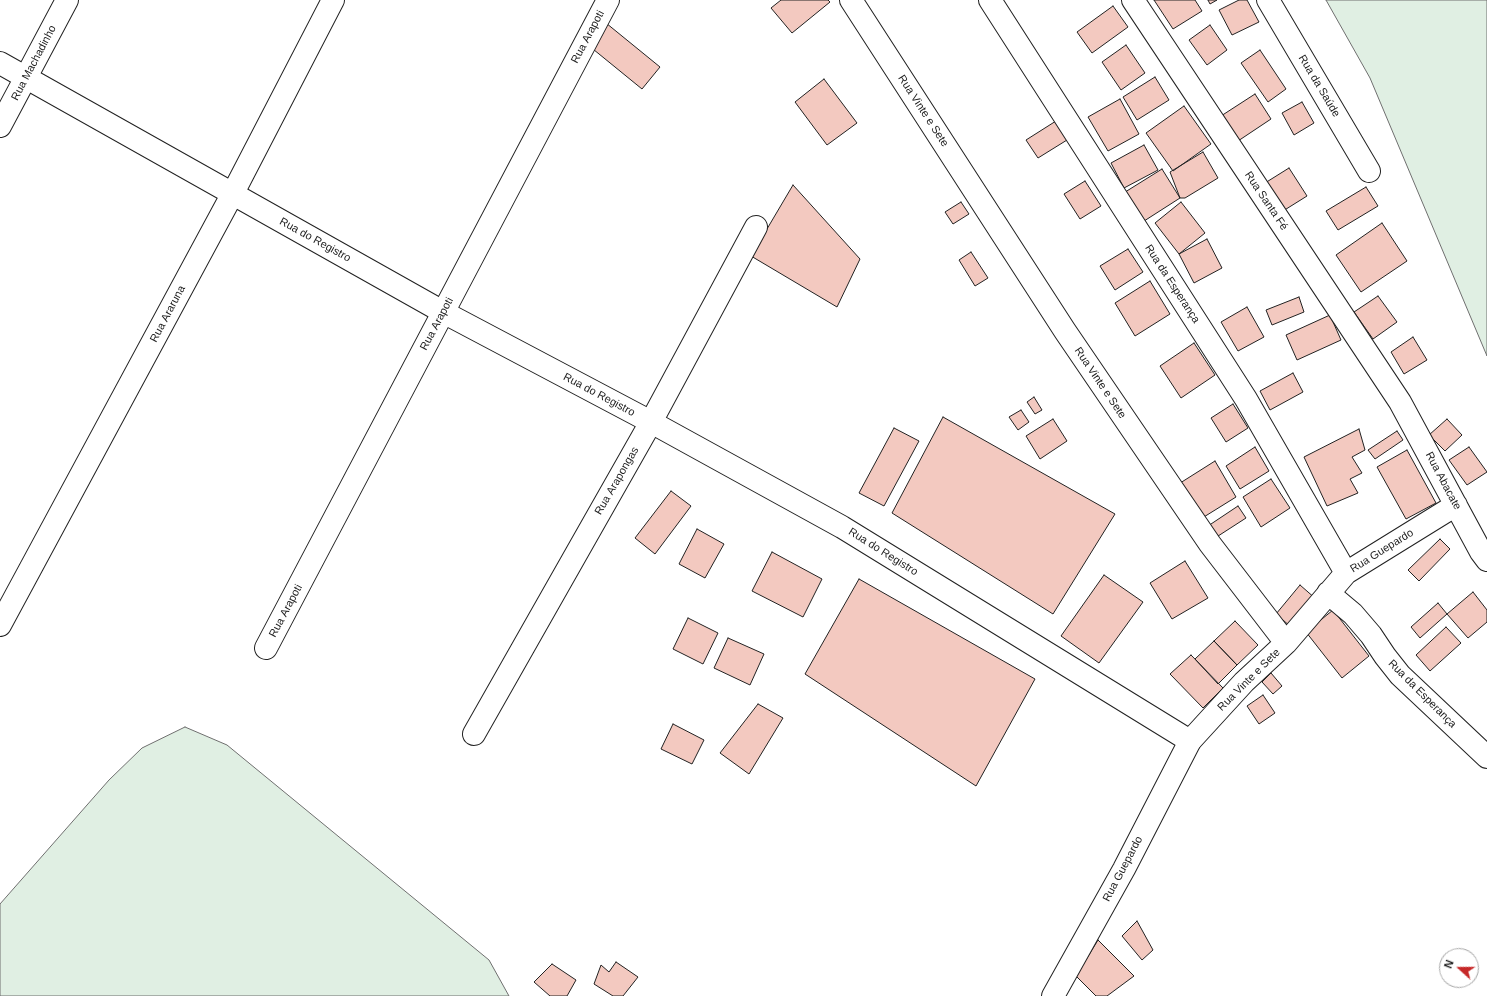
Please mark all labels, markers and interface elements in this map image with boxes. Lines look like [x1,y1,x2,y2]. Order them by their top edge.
street label: Rua Arapoti [569,8,607,66]
street label: Rua Machadinho [9,23,59,103]
street label: Rua da Saúde [1295,52,1343,120]
street label: Rua Vinte e Sete [895,73,951,149]
street label: Rua Santa Fé [1242,169,1290,233]
street label: Rua do Registro [277,215,353,265]
street label: Rua da Esperança [1142,242,1202,326]
street label: Rua Araruna [148,283,188,345]
street label: Rua Arapoti [418,295,456,353]
street label: Rua Vinte e Sete [1071,345,1129,421]
street label: Rua do Registro [561,371,637,419]
street label: Rua Arapongas [592,445,642,517]
street label: Rua Abacate [1422,450,1464,512]
street label: Rua do Registro [846,525,920,579]
street label: Rua Guepardo [1348,526,1416,576]
street label: Rua Arapoti [267,582,305,640]
street label: Rua Vinte e Sete [1215,646,1283,714]
street label: Rua da Esperança [1385,657,1459,731]
street label: Rua Guepardo [1100,834,1146,904]
north arrow [1439,948,1479,988]
text: N [1442,958,1456,970]

